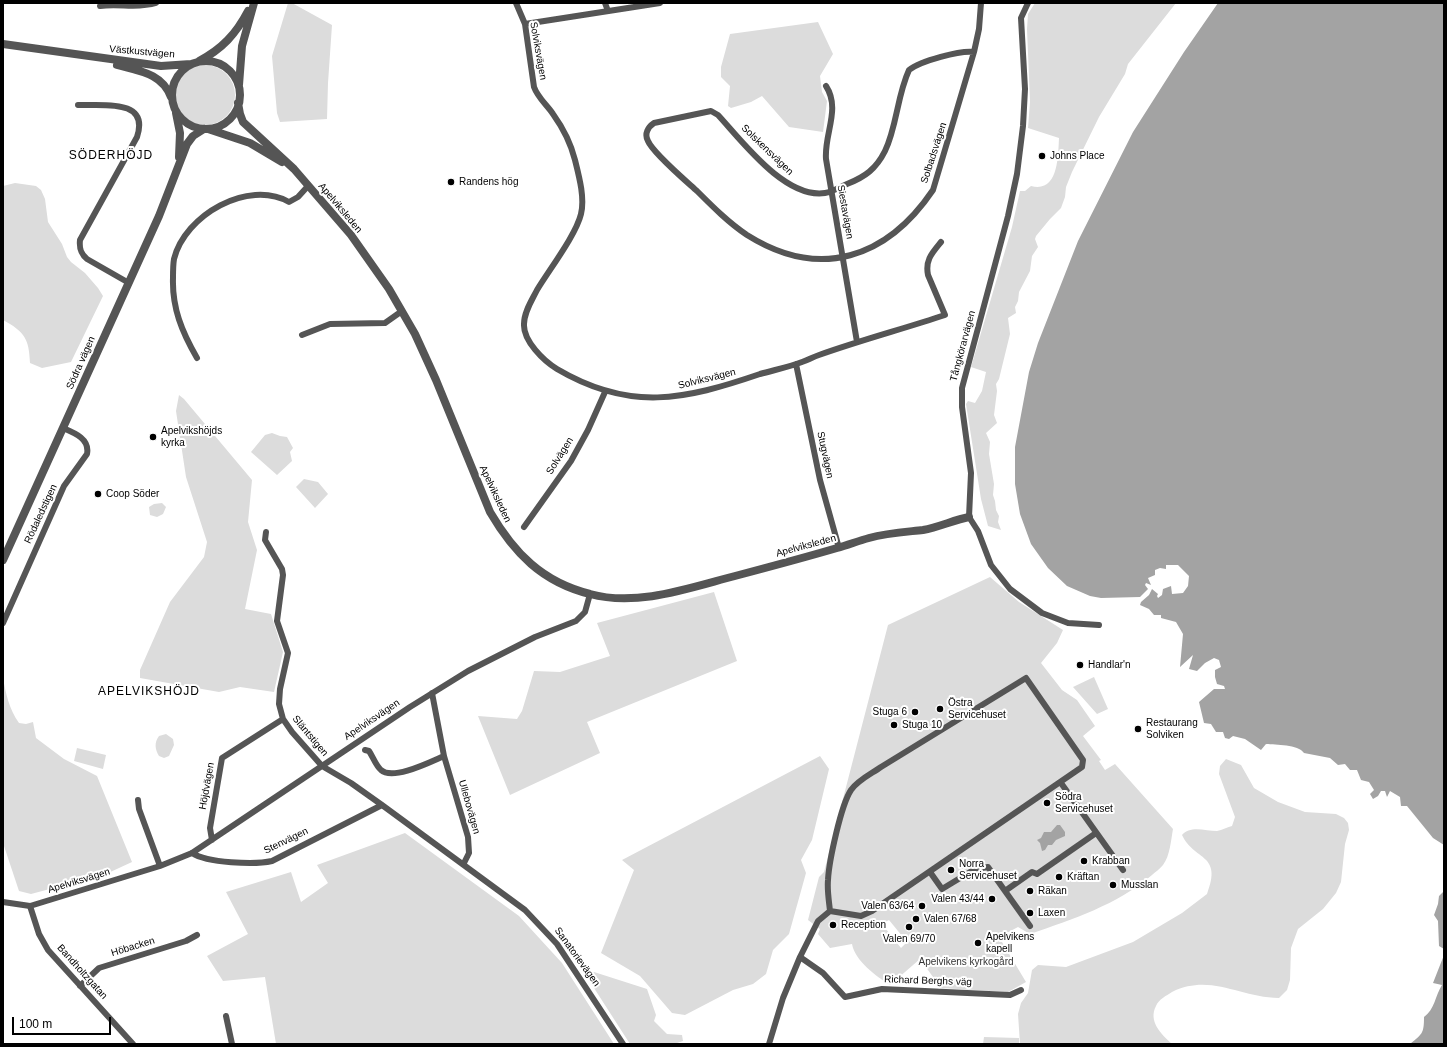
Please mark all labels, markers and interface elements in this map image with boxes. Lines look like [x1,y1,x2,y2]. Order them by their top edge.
street label: Solviksvägen [527,21,549,81]
street label: Västkustvägen [109,43,175,61]
street label: Solbadsvägen [919,121,949,185]
street label: Solskensvägen [738,122,796,178]
district label: SÖDERHÖJD [69,149,153,163]
place label: Johns Place [1050,150,1104,162]
marker: Johns Place [1037,151,1047,161]
place label: Randens hög [459,176,518,188]
marker: Randens hög [446,177,456,187]
street label: Apelviksleden [316,181,364,235]
street label: Siestavägen [834,184,856,240]
street label: Tångkörarvägen [948,309,978,383]
street label: Södra vägen [64,335,98,391]
street label: Solviksvägen [677,366,737,392]
place label: Apelvikshöjds kyrka [161,425,222,448]
street label: Stugvägen [814,430,836,480]
marker: Apelvikshöjds kyrka [148,432,158,442]
street label: Solvägen [544,435,576,477]
street label: Apelviksleden [477,464,513,524]
street label: Rödaledstigen [22,482,60,546]
place label: Coop Söder [106,488,159,500]
marker: Coop Söder [93,489,103,499]
street label: Apelviksleden [775,532,837,560]
place label: Handlar'n [1088,659,1130,671]
marker: Handlar'n [1075,660,1085,670]
district label: APELVIKSHÖJD [98,685,200,699]
street label: Apelviksvägen [342,697,402,743]
place label: Östra Servicehuset [948,697,1006,720]
marker: Östra Servicehuset [935,704,945,714]
place label: Stuga 6 [873,706,907,718]
marker: Stuga 6 [910,707,920,717]
street label: Släntstigen [290,713,330,759]
place label: Restaurang Solviken [1146,717,1198,740]
place label: Stuga 10 [902,719,942,731]
marker: Stuga 10 [889,720,899,730]
marker: Restaurang Solviken [1133,724,1143,734]
street label: Höjdvägen [197,761,217,811]
street label: Ullebovägen [456,779,482,835]
place label: Södra Servicehuset [1055,791,1113,814]
marker: Södra Servicehuset [1042,798,1052,808]
street label: Stenvägen [262,825,310,857]
place label: Krabban [1092,855,1130,867]
marker: Krabban [1079,856,1089,866]
place label: Norra Servicehuset [959,858,1017,882]
marker: Norra Servicehuset [946,865,956,875]
street label: Apelviksvägen [46,866,112,896]
place label: Kräftan [1067,871,1099,883]
marker: Kräftan [1054,872,1064,882]
place label: Musslan [1121,879,1158,891]
marker: Musslan [1108,880,1118,890]
place label: Räkan [1038,885,1067,897]
marker: Räkan [1025,886,1035,896]
place label: Valen 43/44 [931,893,984,905]
marker: Valen 43/44 [987,894,997,904]
place label: Valen 63/64 [861,900,914,912]
marker: Valen 63/64 [917,901,927,911]
place label: Laxen [1038,907,1065,919]
marker: Laxen [1025,908,1035,918]
place label: Valen 67/68 [924,913,977,925]
marker: Valen 67/68 [911,914,921,924]
place label: Reception [841,919,886,931]
marker: Reception [828,920,838,930]
marker: Valen 69/70 [904,922,914,932]
street label: Sanatorievägen [552,925,602,989]
place label: Apelvikens kapell [986,931,1034,954]
place label: Valen 69/70 [883,933,935,945]
street label: Höbacken [110,935,156,959]
marker: Apelvikens kapell [973,938,983,948]
street label: Bandholtzgatan [54,942,110,1002]
park label: Apelvikens kyrkogård [918,956,1014,968]
street label: Richard Berghs väg [884,973,972,989]
scale bar [14,1009,113,1035]
text: 100 m [19,1017,52,1031]

